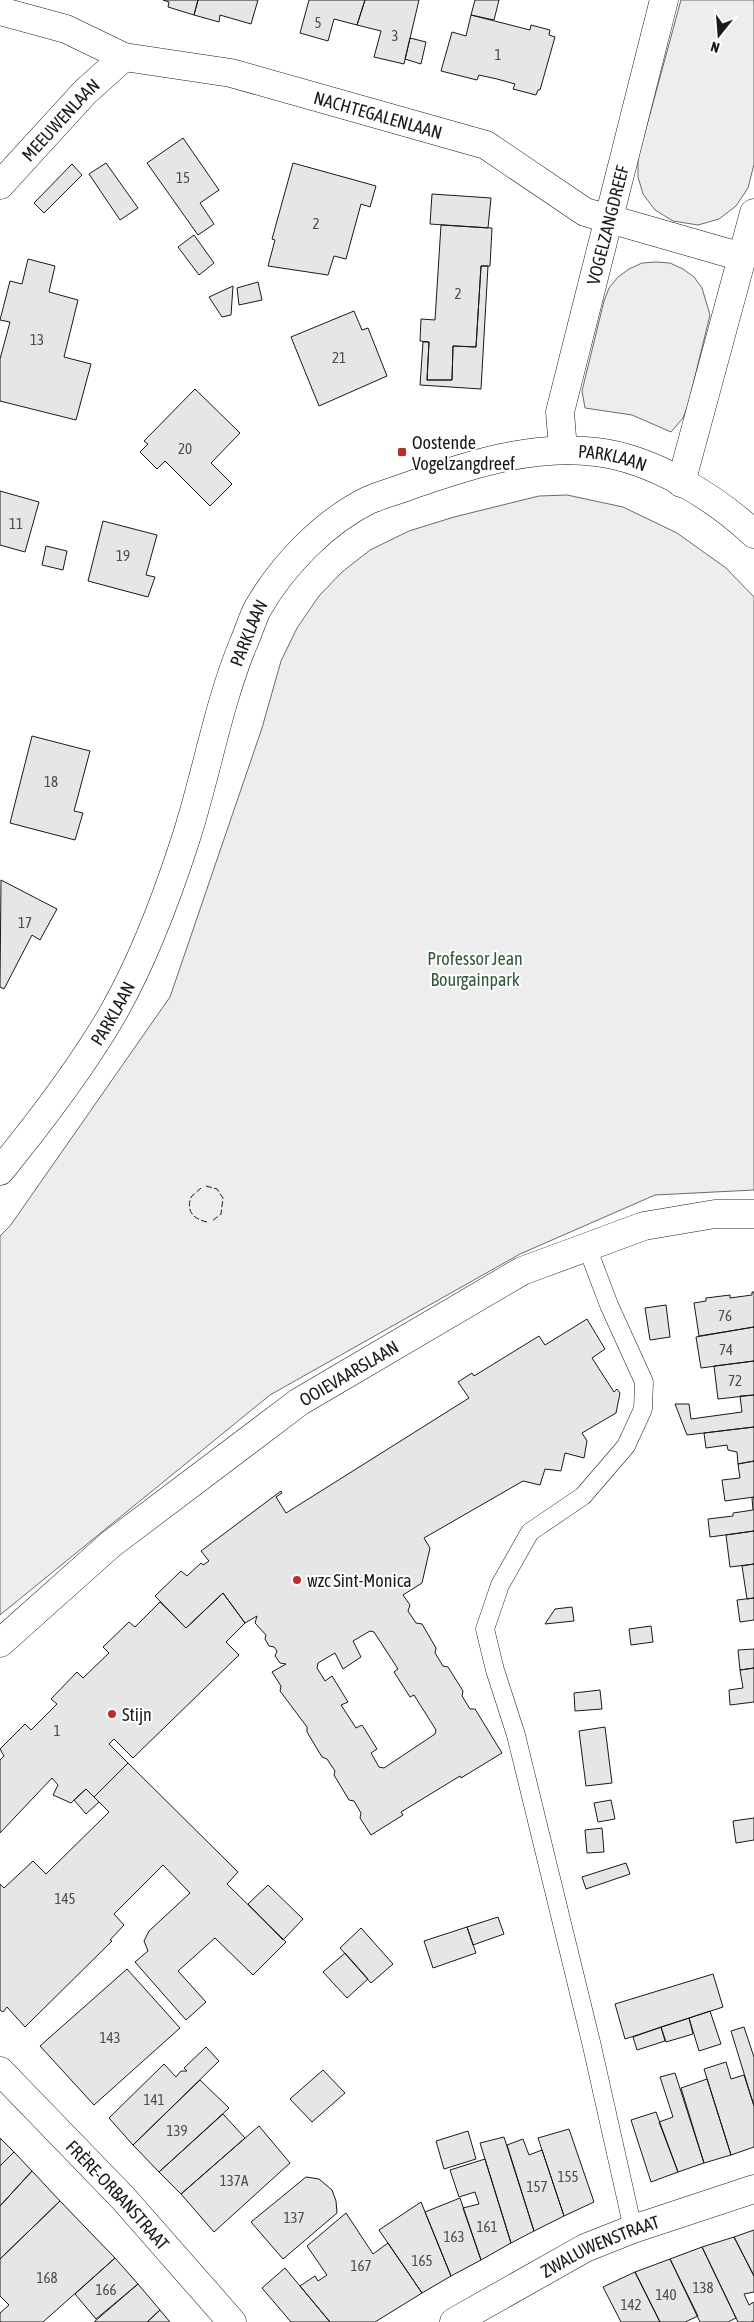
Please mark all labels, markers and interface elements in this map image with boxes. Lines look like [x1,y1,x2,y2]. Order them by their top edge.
north arrow [694,10,744,60]
house number: 5 [314,14,322,31]
house number: 3 [391,27,399,44]
text: N [709,39,721,56]
house number: 1 [494,46,502,63]
street label: MEEUWENLAAN [17,74,103,165]
street label: NACHTEGALENLAAN [312,86,445,143]
street label: VOGELZANGDREEF [582,162,633,287]
house number: 15 [176,169,190,186]
house number: 2 [312,215,320,232]
house number: 2 [454,285,462,302]
house number: 13 [30,331,44,348]
house number: 21 [332,349,346,366]
place label: Oostende Vogelzangdreef [412,432,515,474]
house number: 20 [178,440,192,457]
street label: PARKLAAN [577,440,650,475]
marker: Oostende Vogelzangdreef [396,446,408,458]
house number: 11 [9,515,23,532]
house number: 19 [116,547,130,564]
street label: PARKLAAN [225,596,271,669]
house number: 18 [44,773,58,790]
house number: 17 [18,914,32,931]
park label: Professor Jean Bourgainpark [427,948,523,990]
street label: PARKLAAN [86,978,139,1049]
house number: 76 [718,1307,732,1324]
street label: OOIEVAARSLAAN [295,1336,402,1410]
house number: 74 [719,1341,733,1358]
house number: 72 [728,1372,742,1389]
place label: wzc Sint-Monica [307,1570,412,1591]
marker: wzc Sint-Monica [291,1574,303,1586]
place label: Stijn [122,1704,152,1725]
marker: Stijn [106,1708,118,1720]
house number: 1 [53,1722,61,1739]
house number: 145 [54,1890,76,1907]
house number: 143 [99,2029,121,2046]
house number: 141 [143,2091,165,2108]
house number: 139 [166,2122,188,2139]
street label: FRÈRE-ORBANSTRAAT [62,2136,174,2254]
house number: 155 [557,2168,579,2185]
house number: 137A [220,2172,249,2189]
house number: 157 [526,2178,548,2195]
house number: 137 [283,2209,305,2226]
street label: ZWALUWENSTRAAT [537,2211,662,2281]
house number: 161 [476,2218,498,2235]
house number: 163 [443,2228,465,2245]
house number: 165 [411,2252,433,2269]
house number: 167 [350,2257,372,2274]
house number: 168 [36,2269,58,2286]
house number: 138 [692,2279,714,2296]
house number: 166 [95,2281,117,2298]
house number: 140 [655,2286,677,2303]
house number: 142 [620,2296,642,2313]

